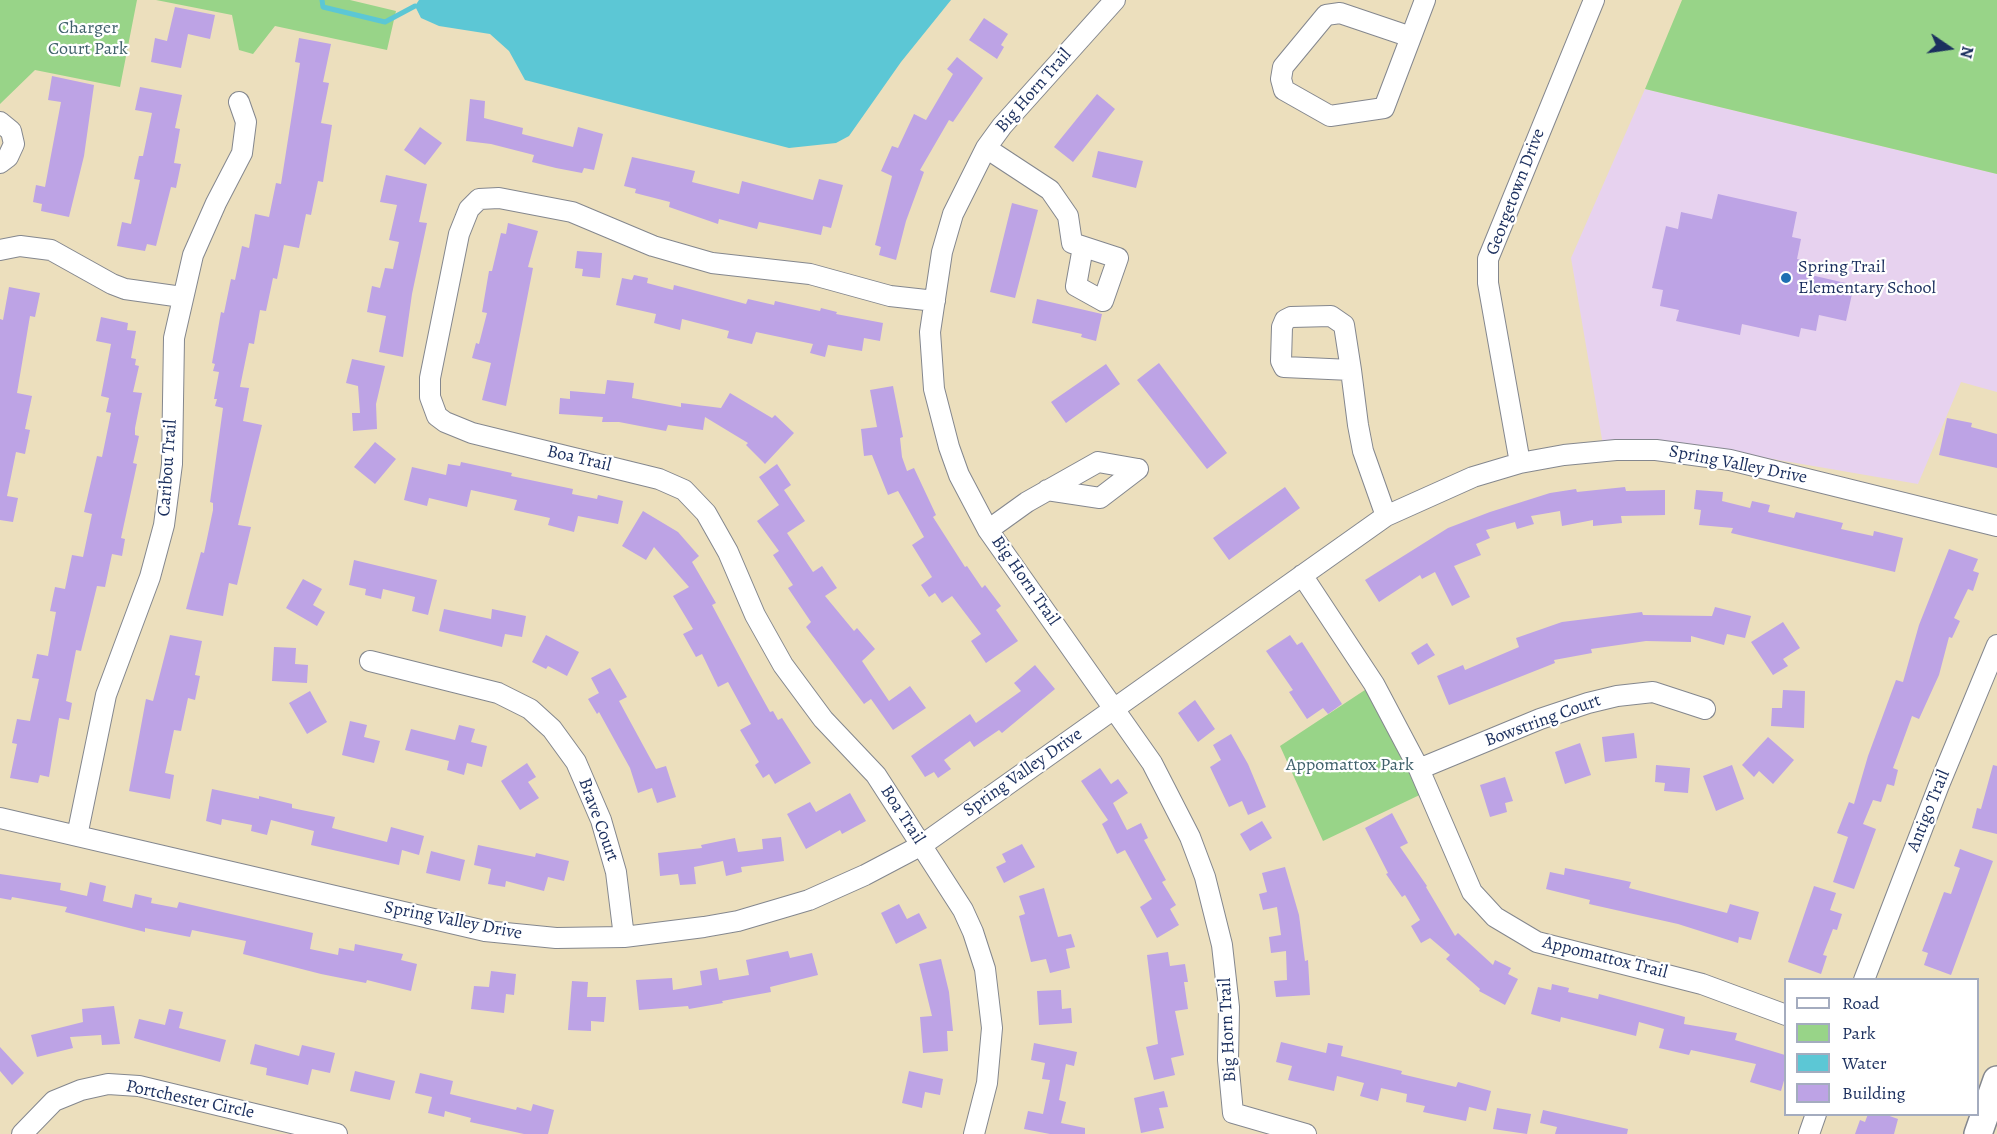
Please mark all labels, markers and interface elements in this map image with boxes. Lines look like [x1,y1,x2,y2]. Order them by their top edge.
park label: Charger Court Park [48,18,128,60]
north arrow [1919,18,1979,78]
street label: Big Horn Trail [992,44,1076,138]
text: N [1955,44,1979,60]
street label: Georgetown Drive [1482,126,1550,258]
place label: Spring Trail Elementary School [1798,257,1936,300]
marker: Spring Trail Elementary School [1779,271,1793,285]
street label: Caribou Trail [154,419,182,517]
street label: Boa Trail [545,441,613,477]
street label: Spring Valley Drive [1667,441,1809,489]
street label: Big Horn Trail [986,532,1064,630]
street label: Bowstring Court [1482,690,1604,752]
street label: Spring Valley Drive [959,724,1087,822]
park label: Appomattox Park [1286,755,1414,777]
street label: Antigo Trail [1903,767,1955,855]
street label: Brave Court [573,775,623,865]
street label: Boa Trail [875,782,929,848]
street label: Spring Valley Drive [382,897,524,945]
street label: Appomattox Trail [1540,932,1670,984]
street label: Big Horn Trail [1214,977,1242,1083]
legend [1784,978,1979,1116]
text: Road [1842,991,1879,1015]
text: Park [1842,1021,1876,1045]
text: Water [1842,1051,1887,1075]
street label: Portchester Circle [124,1076,256,1124]
text: Building [1842,1081,1906,1105]

